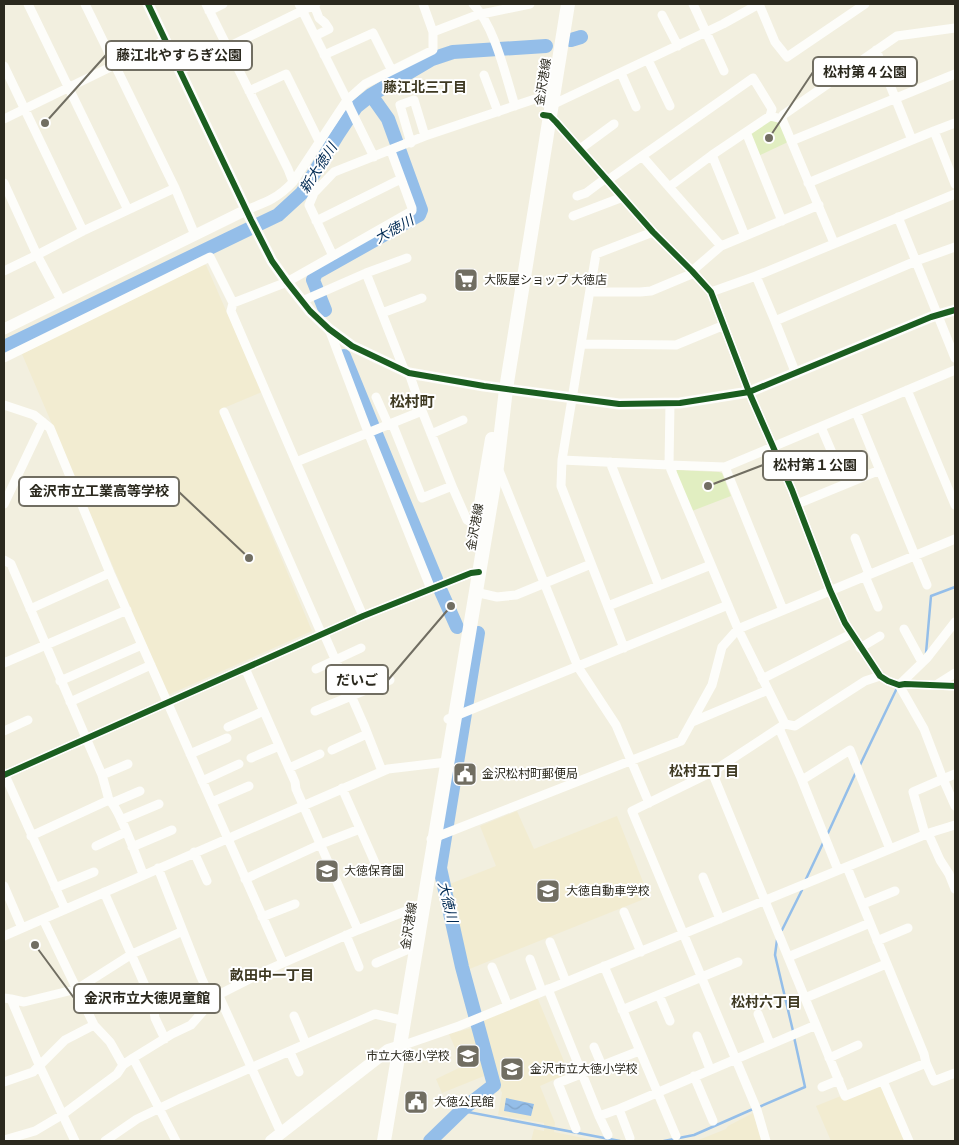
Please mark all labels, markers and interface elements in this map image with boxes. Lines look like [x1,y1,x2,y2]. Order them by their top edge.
callout: 藤江北やすらぎ公園 [106,41,252,70]
text: 藤江北やすらぎ公園 [116,46,242,63]
street label: 金沢港線 [531,57,554,107]
callout: 松村第４公園 [813,57,917,86]
text: 松村第４公園 [823,63,907,80]
district label: 藤江北三丁目 [383,78,467,95]
water label: 新大徳川 [295,138,341,196]
water label: 大徳川 [371,210,418,246]
supermarket icon: 大阪屋ショップ 大徳店 [453,267,479,293]
place label: 大阪屋ショップ 大徳店 [484,272,607,287]
district label: 松村町 [389,392,435,410]
callout: 松村第１公園 [763,451,867,480]
text: 松村第１公園 [773,456,857,473]
callout: 金沢市立工業高等学校 [19,477,179,506]
text: 金沢市立工業高等学校 [29,482,169,499]
street label: 金沢港線 [463,502,486,552]
callout: だいご [326,665,388,694]
text: だいご [336,671,378,688]
public building icon: 金沢松村町郵便局 [452,761,478,787]
district label: 松村五丁目 [669,762,739,779]
place label: 金沢松村町郵便局 [482,766,578,781]
school or university icon: 大徳保育園 [314,858,340,884]
place label: 大徳保育園 [344,863,404,878]
school or university icon: 大徳自動車学校 [535,878,561,904]
water label: 大徳川 [435,879,462,926]
place label: 大徳自動車学校 [566,883,650,898]
street label: 金沢港線 [397,901,420,951]
district label: 畝田中一丁目 [230,966,314,983]
callout: 金沢市立大徳児童館 [74,984,220,1013]
text: 金沢市立大徳児童館 [84,989,210,1006]
district label: 松村六丁目 [731,993,801,1010]
school or university icon: 市立大徳小学校 [455,1043,481,1069]
place label: 市立大徳小学校 [366,1048,450,1063]
school or university icon: 金沢市立大徳小学校 [499,1056,525,1082]
place label: 金沢市立大徳小学校 [530,1061,638,1076]
public building icon: 大徳公民館 [403,1089,429,1115]
place label: 大徳公民館 [434,1094,494,1109]

